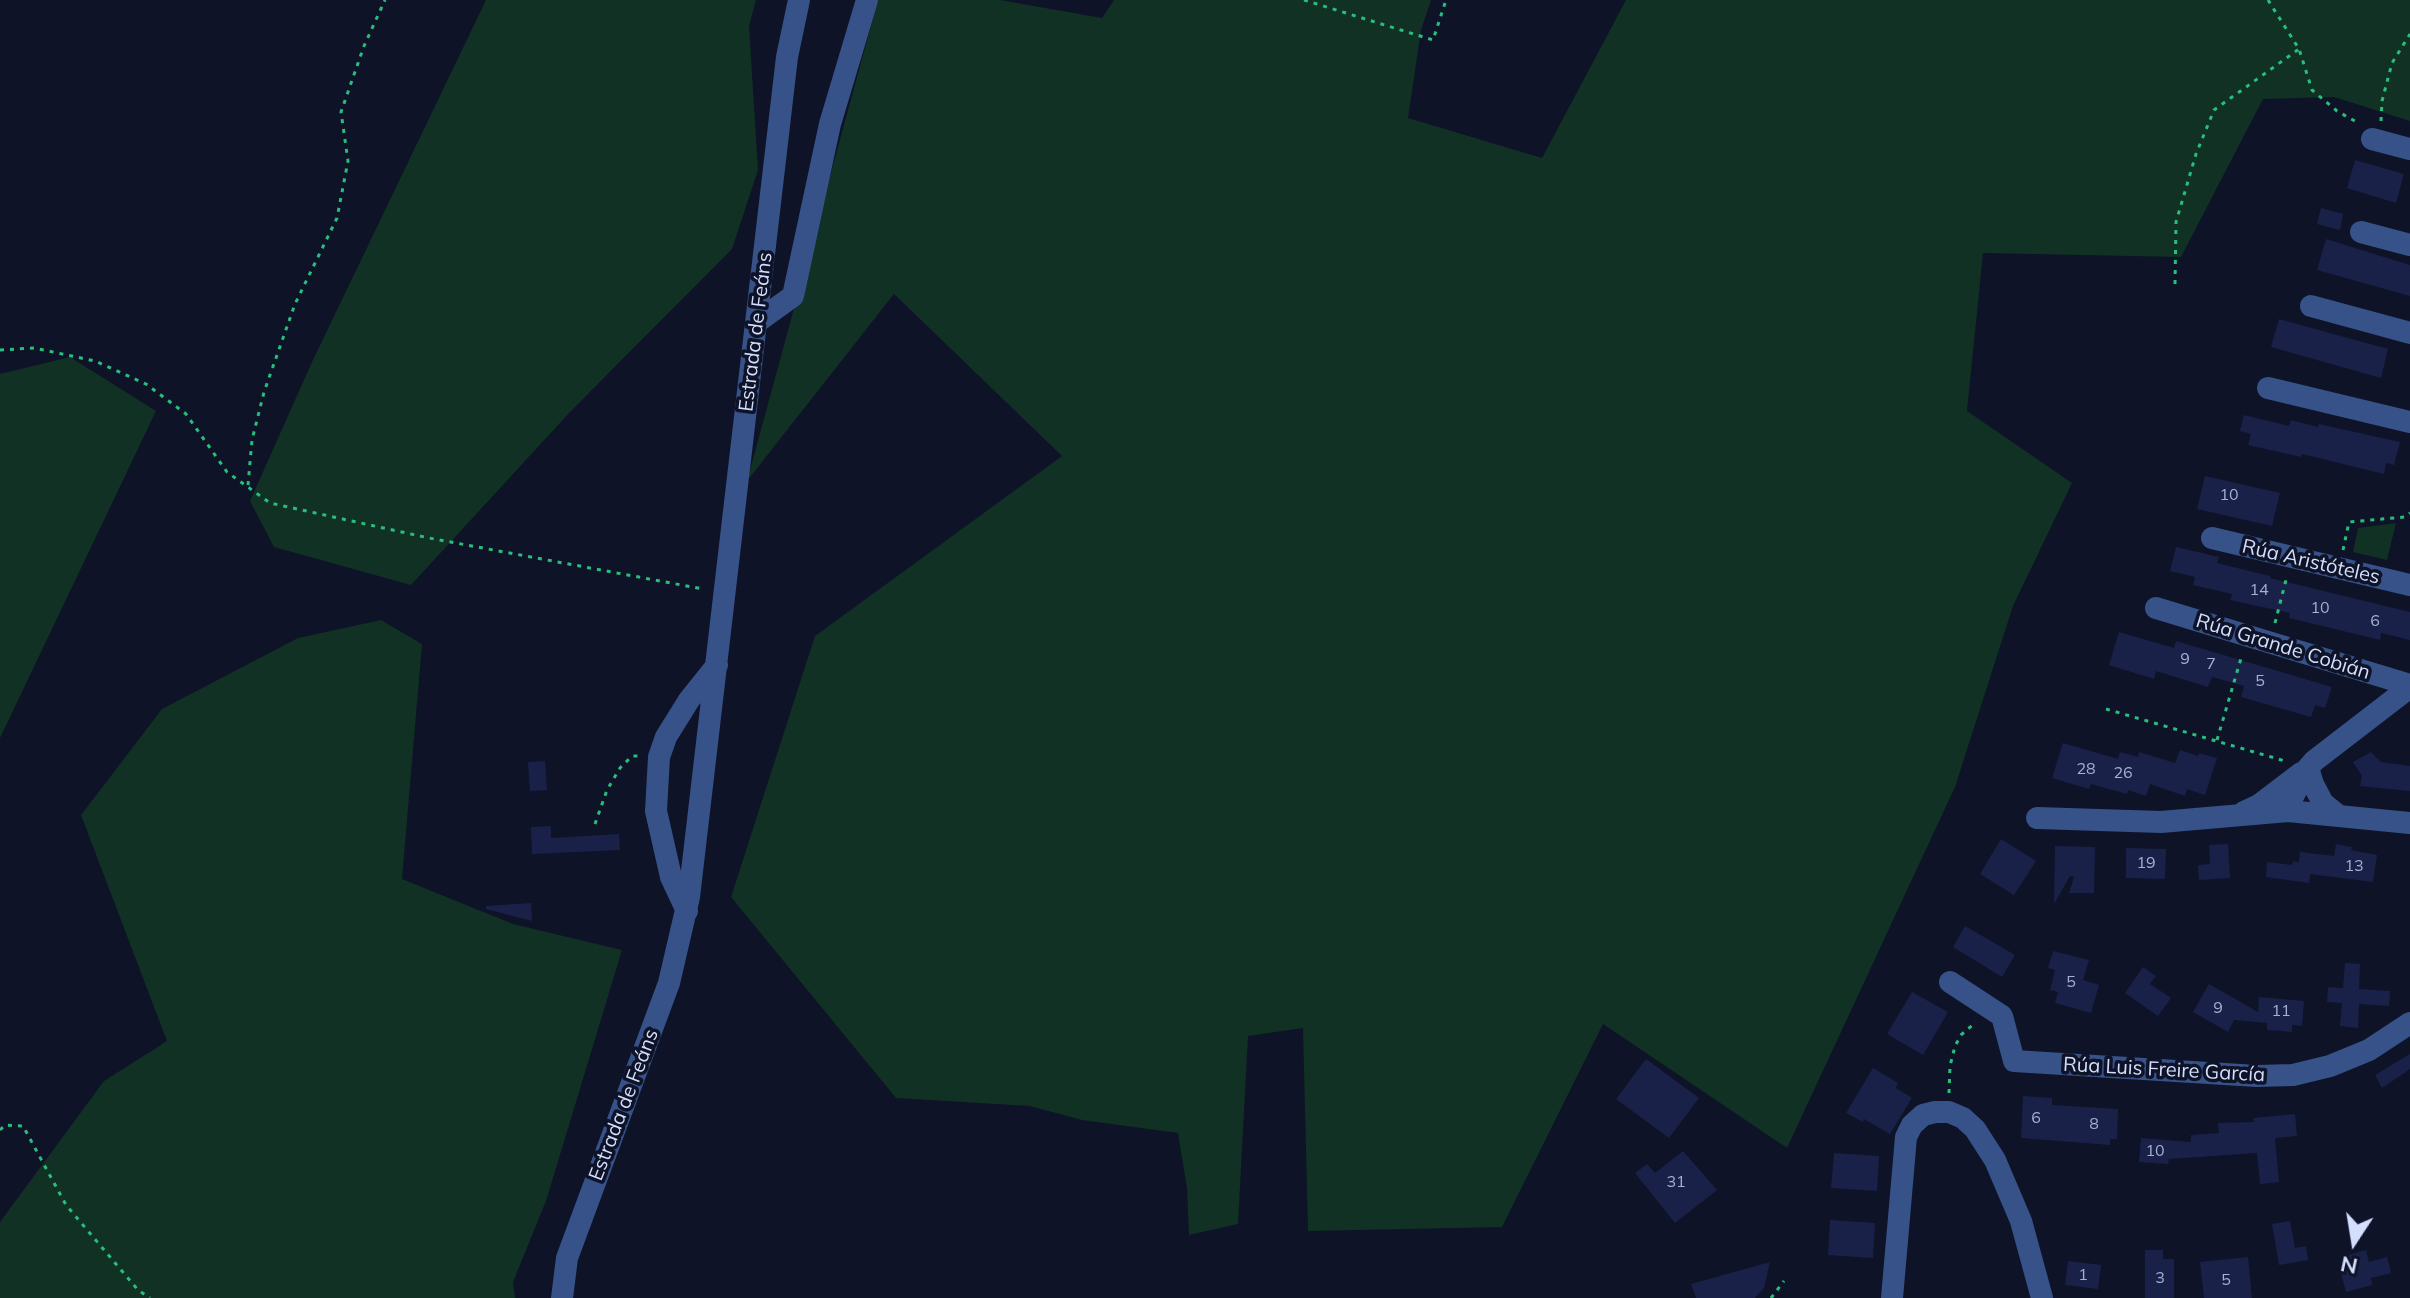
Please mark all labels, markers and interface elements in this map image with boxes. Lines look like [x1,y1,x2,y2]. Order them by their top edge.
street label: Estrada de Feáns [734,251,778,413]
house number: 10 [2219,485,2239,505]
street label: Rúa Aristóteles [2240,534,2382,590]
house number: 14 [2249,580,2269,600]
house number: 10 [2310,598,2330,618]
street label: Rúa Grande Cobián [2193,609,2373,685]
house number: 6 [2370,611,2380,631]
house number: 9 [2180,649,2190,669]
house number: 7 [2206,654,2216,674]
house number: 5 [2255,671,2265,691]
house number: 28 [2076,759,2096,779]
house number: 26 [2113,763,2133,783]
house number: 19 [2136,853,2156,873]
house number: 13 [2344,856,2364,876]
house number: 5 [2066,972,2076,992]
house number: 9 [2213,998,2223,1018]
house number: 11 [2271,1001,2291,1021]
street label: Estrada de Feáns [584,1026,664,1184]
street label: Rúa Luis Freire García [2062,1053,2266,1087]
house number: 6 [2031,1108,2041,1128]
house number: 8 [2089,1114,2099,1134]
house number: 10 [2145,1141,2165,1161]
house number: 31 [1666,1172,1686,1192]
north arrow [2314,1202,2394,1282]
text: N [2338,1250,2360,1281]
house number: 1 [2078,1265,2088,1285]
house number: 3 [2155,1268,2165,1288]
house number: 5 [2221,1270,2231,1290]

